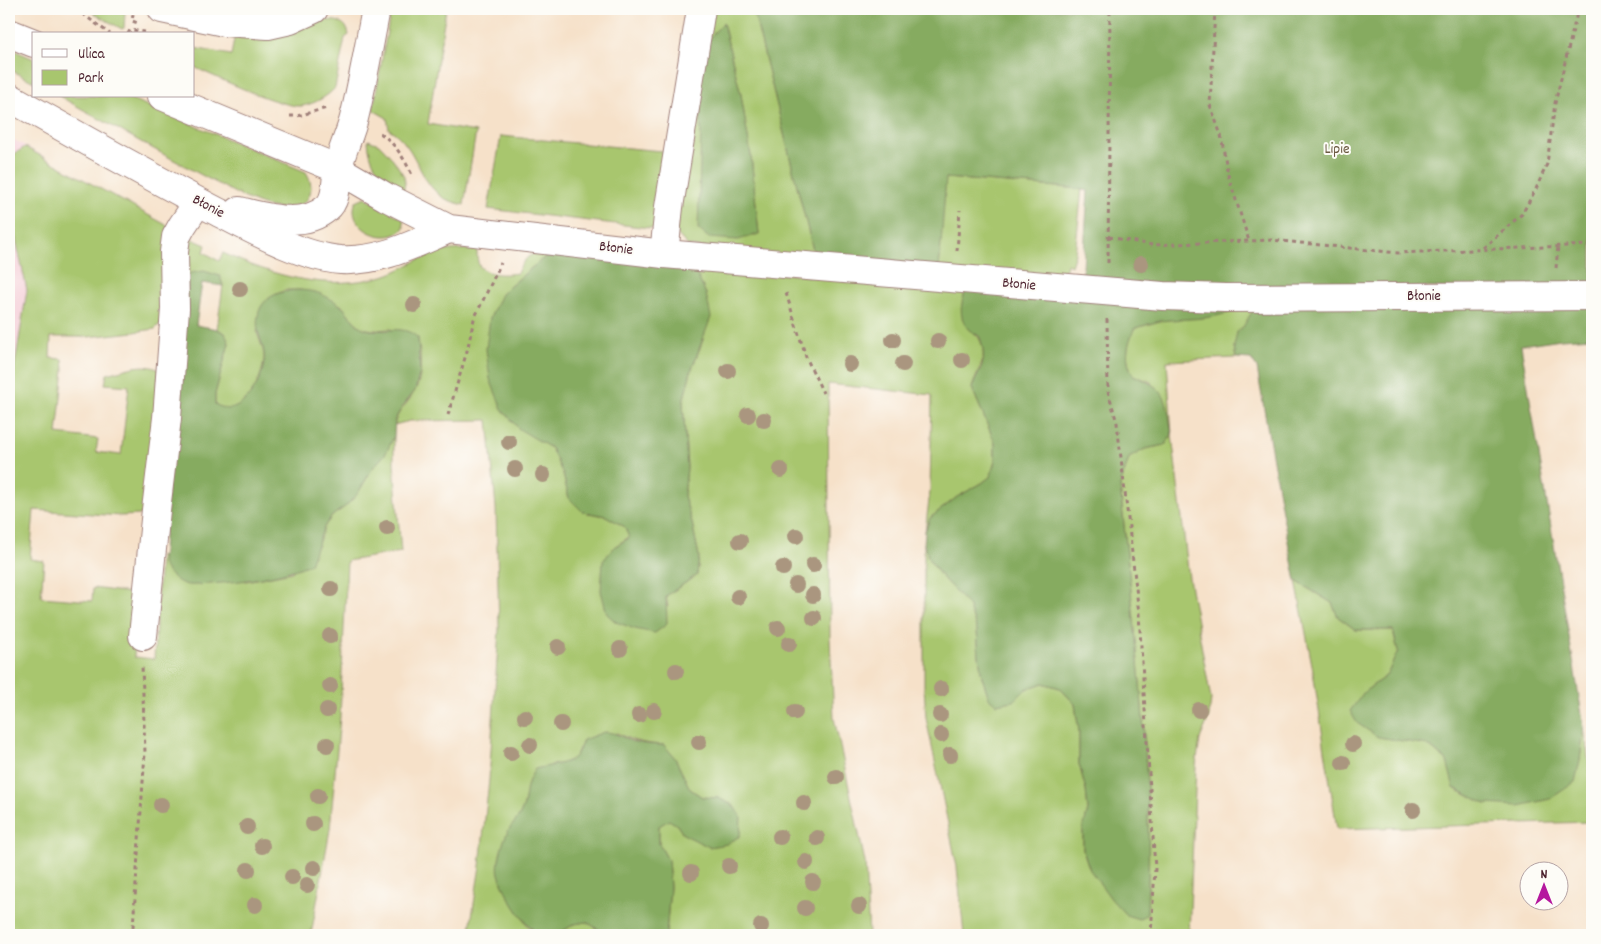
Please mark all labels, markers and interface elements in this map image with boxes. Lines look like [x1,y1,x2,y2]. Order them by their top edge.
legend [32,32,195,98]
text: Ulica [78,44,106,66]
text: Park [78,68,104,90]
park label: Lipie [1324,139,1350,161]
street label: Błonie [188,189,228,225]
street label: Błonie [598,236,635,262]
street label: Błonie [1001,273,1037,297]
street label: Błonie [1407,286,1441,308]
north arrow [1518,862,1568,912]
text: N [1541,865,1548,885]

